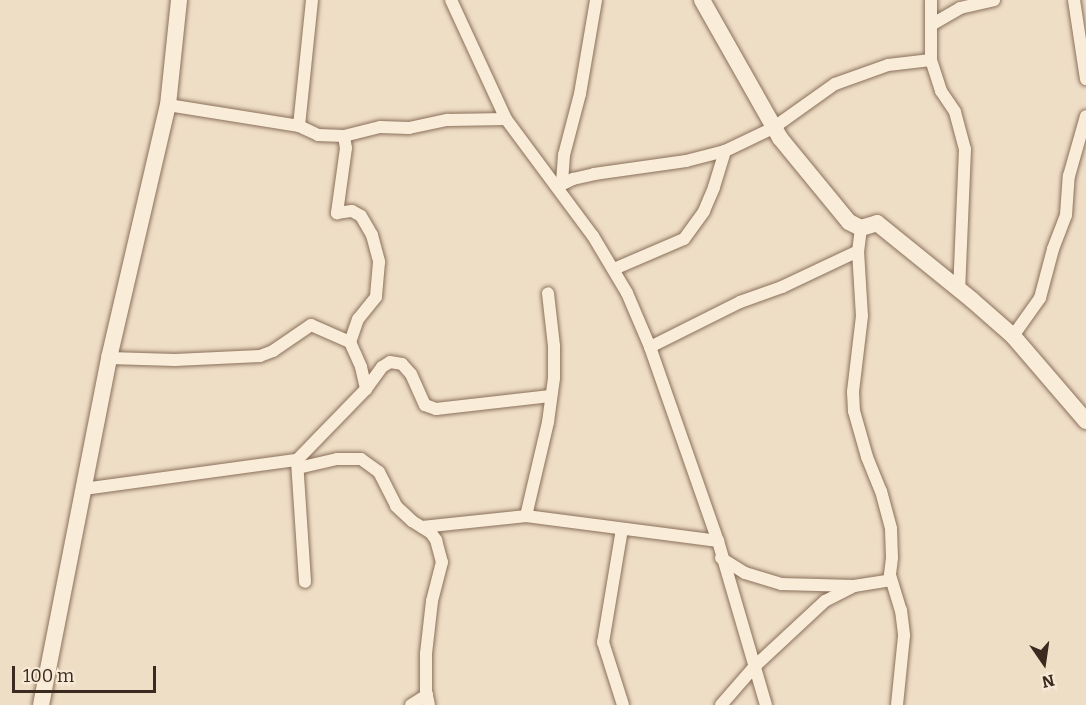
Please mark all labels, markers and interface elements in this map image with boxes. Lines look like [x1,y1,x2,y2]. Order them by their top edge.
north arrow [1014,633,1074,693]
scale bar [15,654,159,692]
text: 100 m [23,665,74,687]
text: N [1040,670,1056,692]

